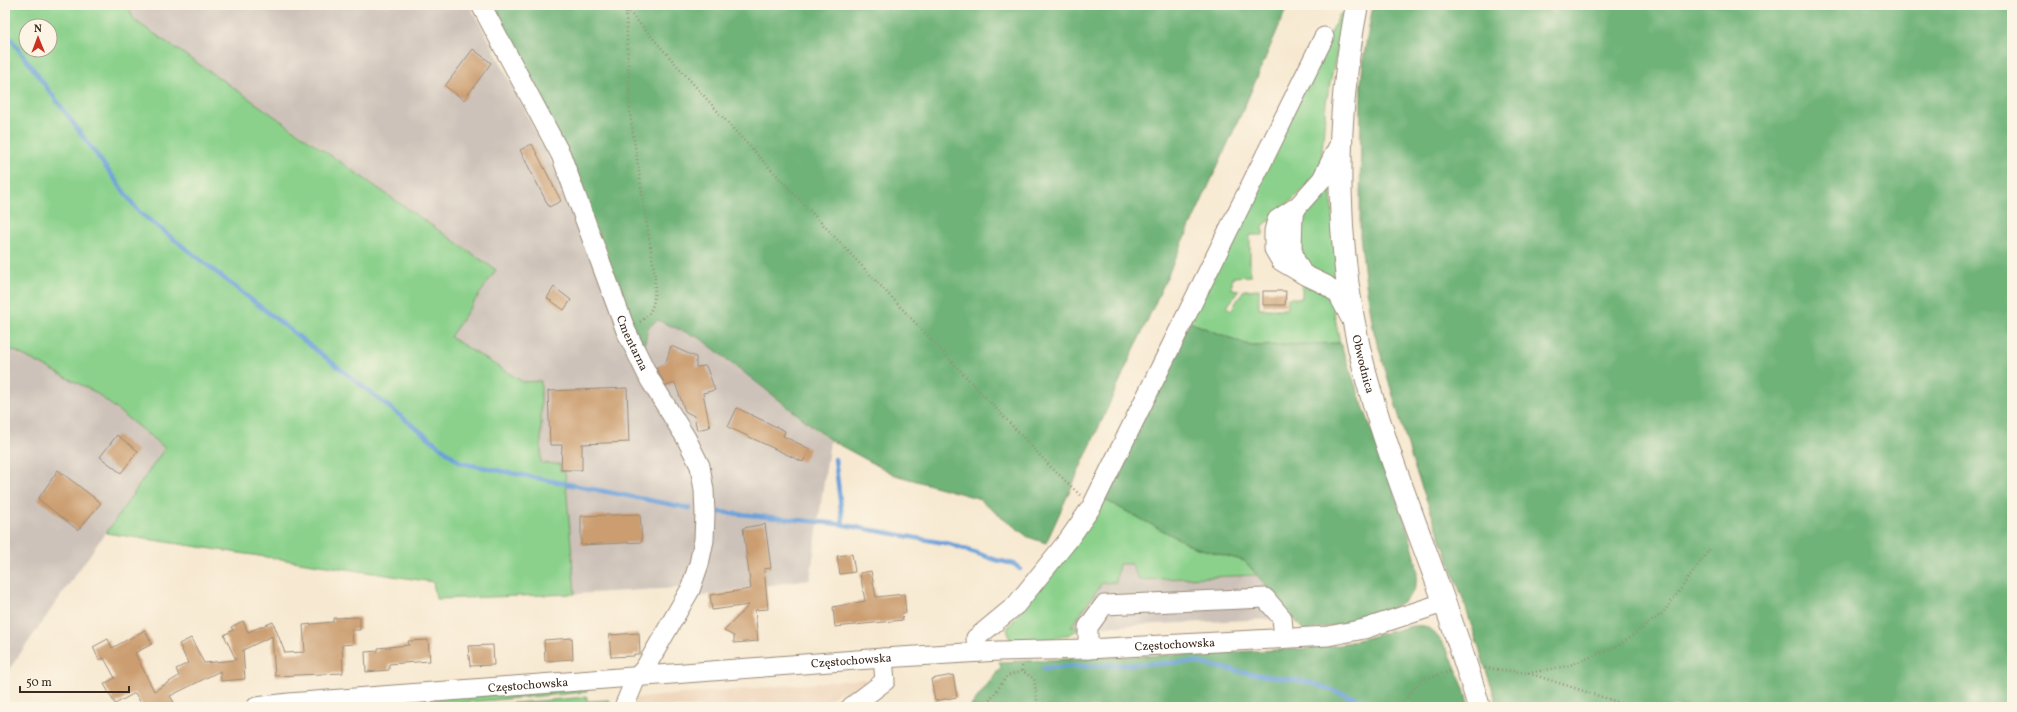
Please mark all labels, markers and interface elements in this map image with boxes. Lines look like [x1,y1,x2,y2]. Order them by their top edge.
north arrow [18,18,58,58]
text: N [34,22,42,37]
street label: Cmentarna [612,313,651,374]
street label: Obwodnica [1347,334,1377,396]
street label: Częstochowska [1134,635,1215,655]
street label: Częstochowska [810,651,892,672]
scale bar [20,668,129,694]
text: 50 m [26,675,52,691]
street label: Częstochowska [487,675,569,697]

